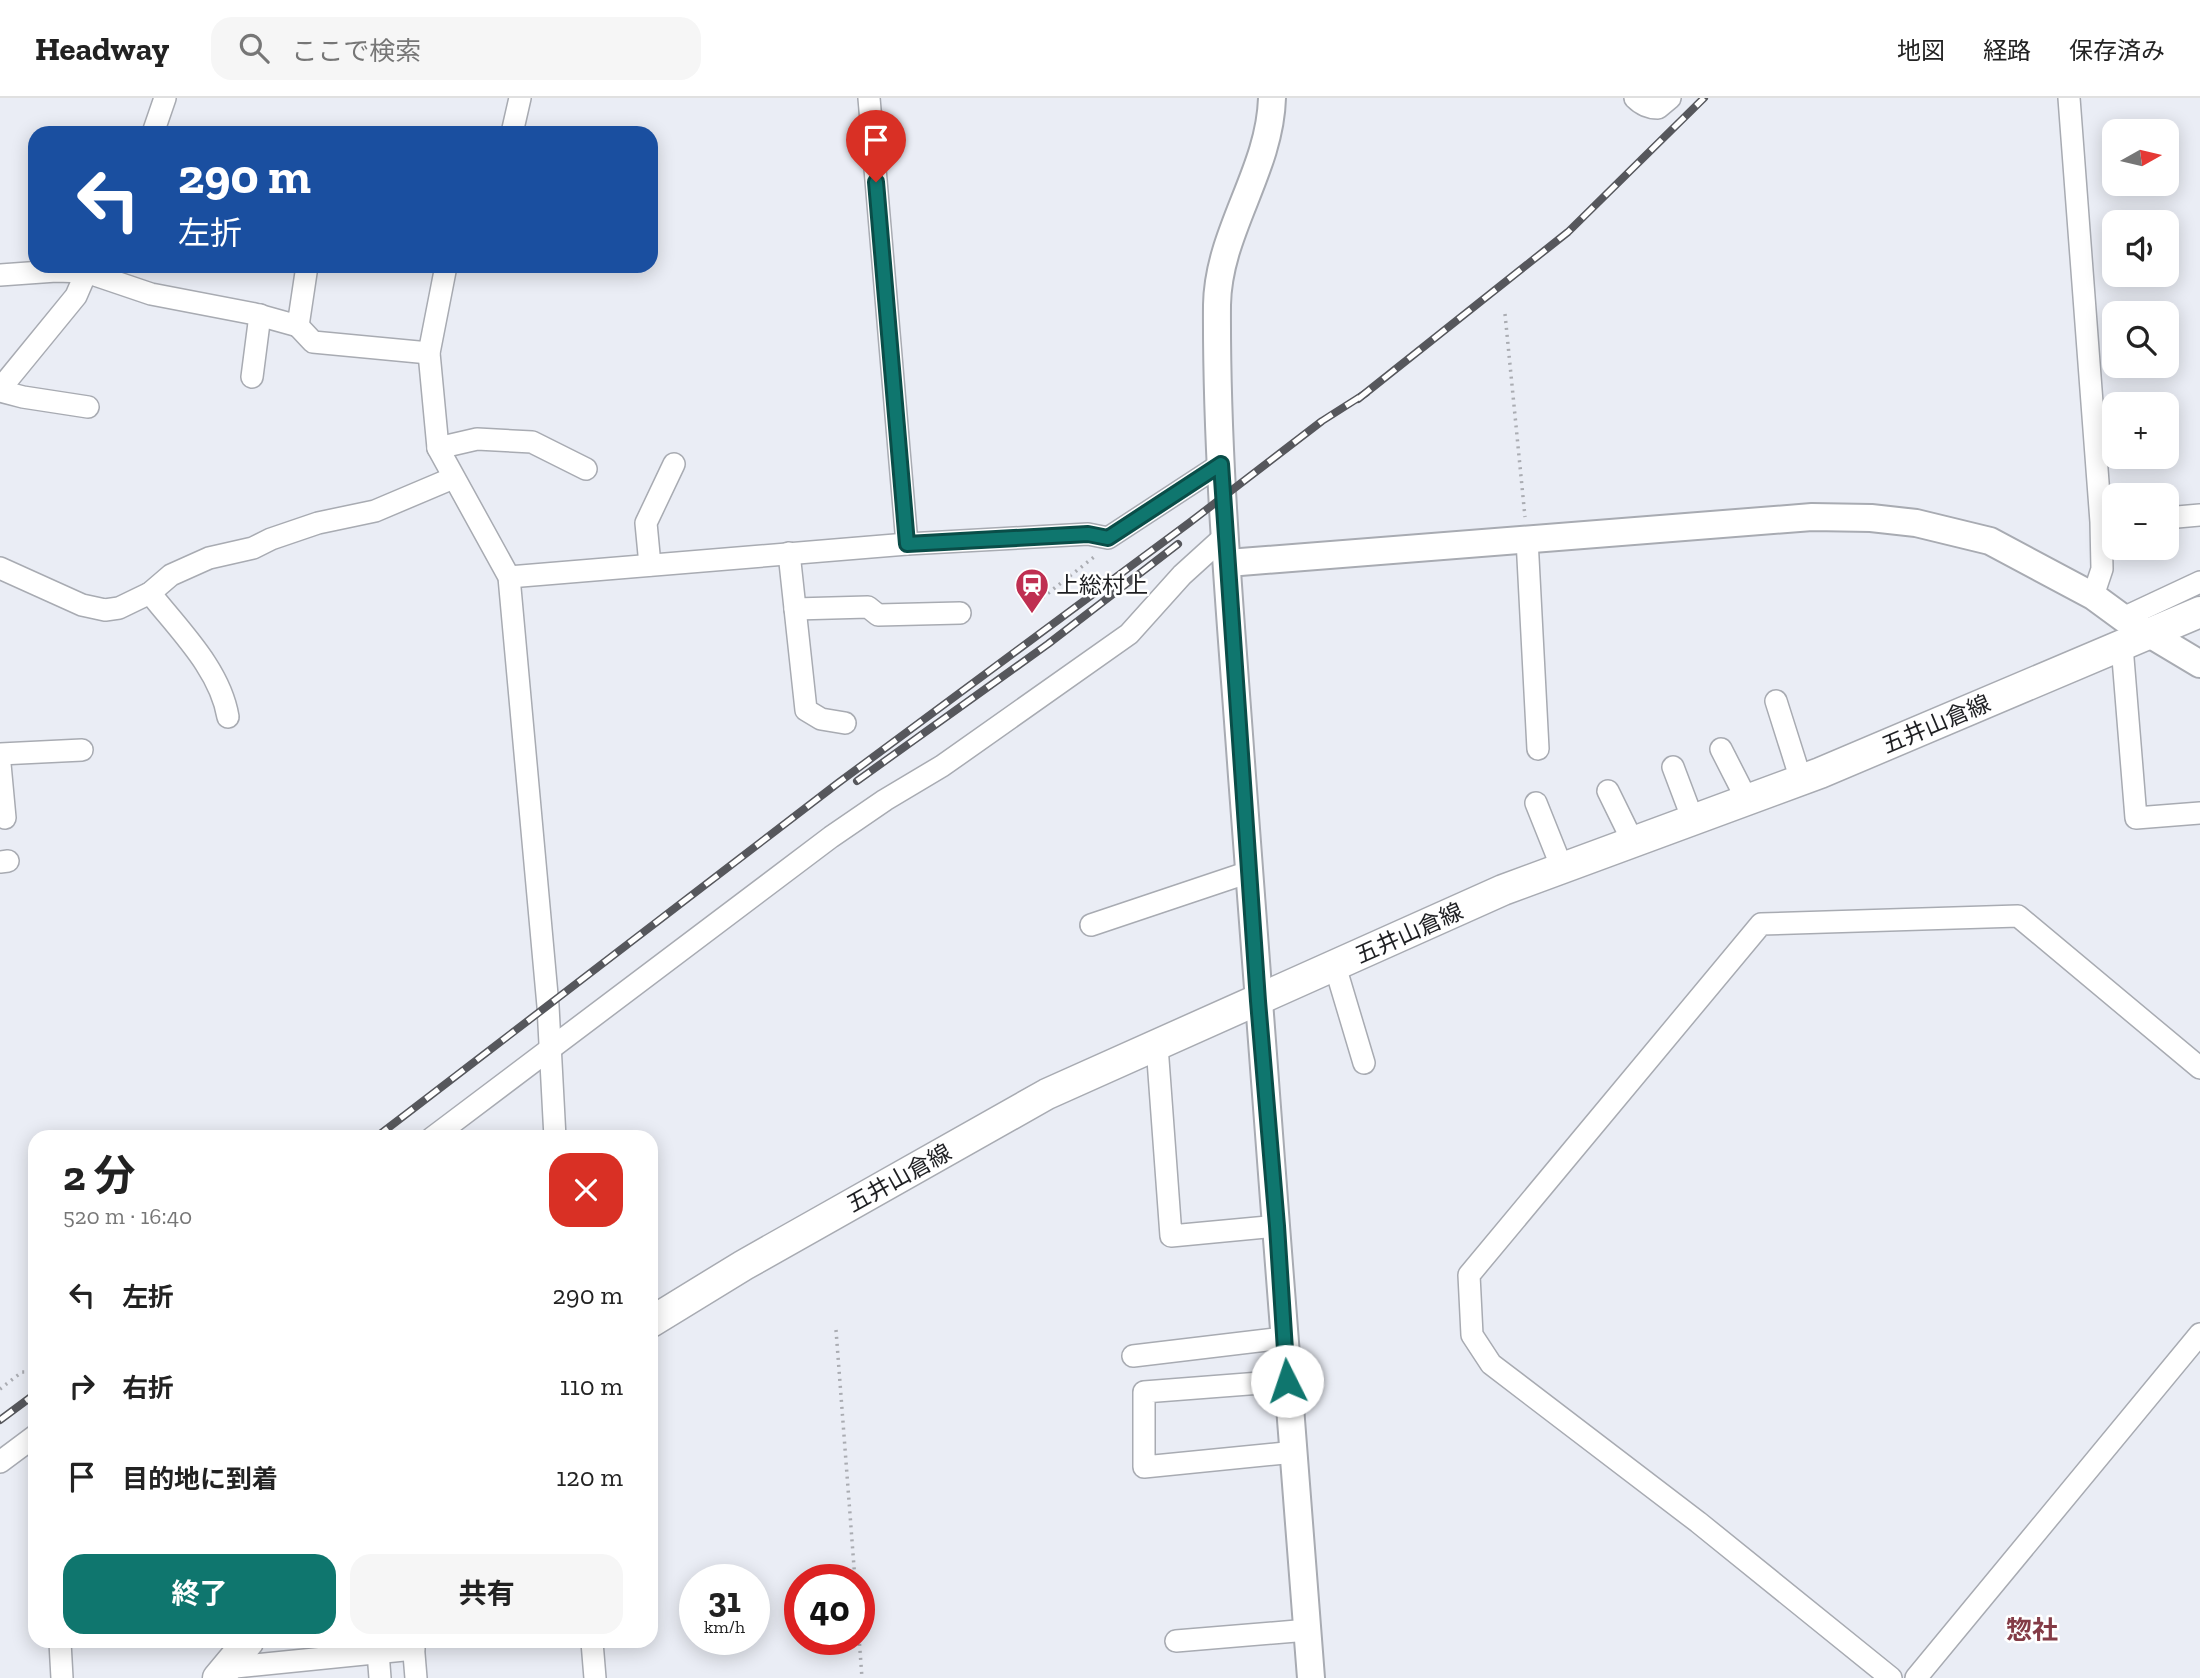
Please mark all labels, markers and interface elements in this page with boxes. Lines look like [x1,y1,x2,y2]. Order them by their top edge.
search box [211,17,701,80]
text: Headway [35,29,169,68]
icon: search [235,29,273,67]
text: ここで検索 [291,35,421,67]
text: 地図 [1897,36,1945,65]
text: 経路 [1983,36,2031,65]
text: 保存済み [2069,36,2165,65]
pin [846,110,906,182]
north arrow [2102,119,2179,196]
map controls [2102,119,2179,560]
icon: arrive [857,121,895,159]
text: 290 m [178,147,311,206]
icon: left [63,154,154,245]
button: sound [2102,210,2179,287]
text: 左折 [178,214,242,252]
button: search [2102,301,2179,378]
button: + [2102,392,2179,469]
button: − [2102,483,2179,560]
station icon: 上総村上 [1013,566,1051,615]
place label: 上総村上 [1056,571,1148,599]
street label: 五井山倉線 [1878,689,1994,759]
street label: 五井山倉線 [1351,897,1467,969]
street label: 五井山倉線 [842,1138,956,1218]
text: 2 分 [63,1150,135,1201]
button: close [549,1153,623,1227]
text: 520 m · 16:40 [63,1202,192,1230]
icon: left [63,1276,101,1314]
text: 290 m [552,1279,623,1311]
text: 左折 [122,1281,174,1313]
position arrow [1250,1344,1324,1418]
icon: right [63,1367,101,1405]
text: 110 m [560,1370,623,1402]
text: 右折 [122,1372,174,1404]
icon: arrive [63,1458,101,1496]
text: 120 m [556,1461,623,1493]
text: 目的地に到着 [122,1463,278,1495]
button: 終了 [63,1554,336,1634]
button: 共有 [350,1554,623,1634]
speed limit sign: 40 [784,1564,875,1655]
text: 31 [708,1579,741,1621]
district label: 惣社 [2006,1614,2058,1646]
text: km/h [704,1616,745,1638]

